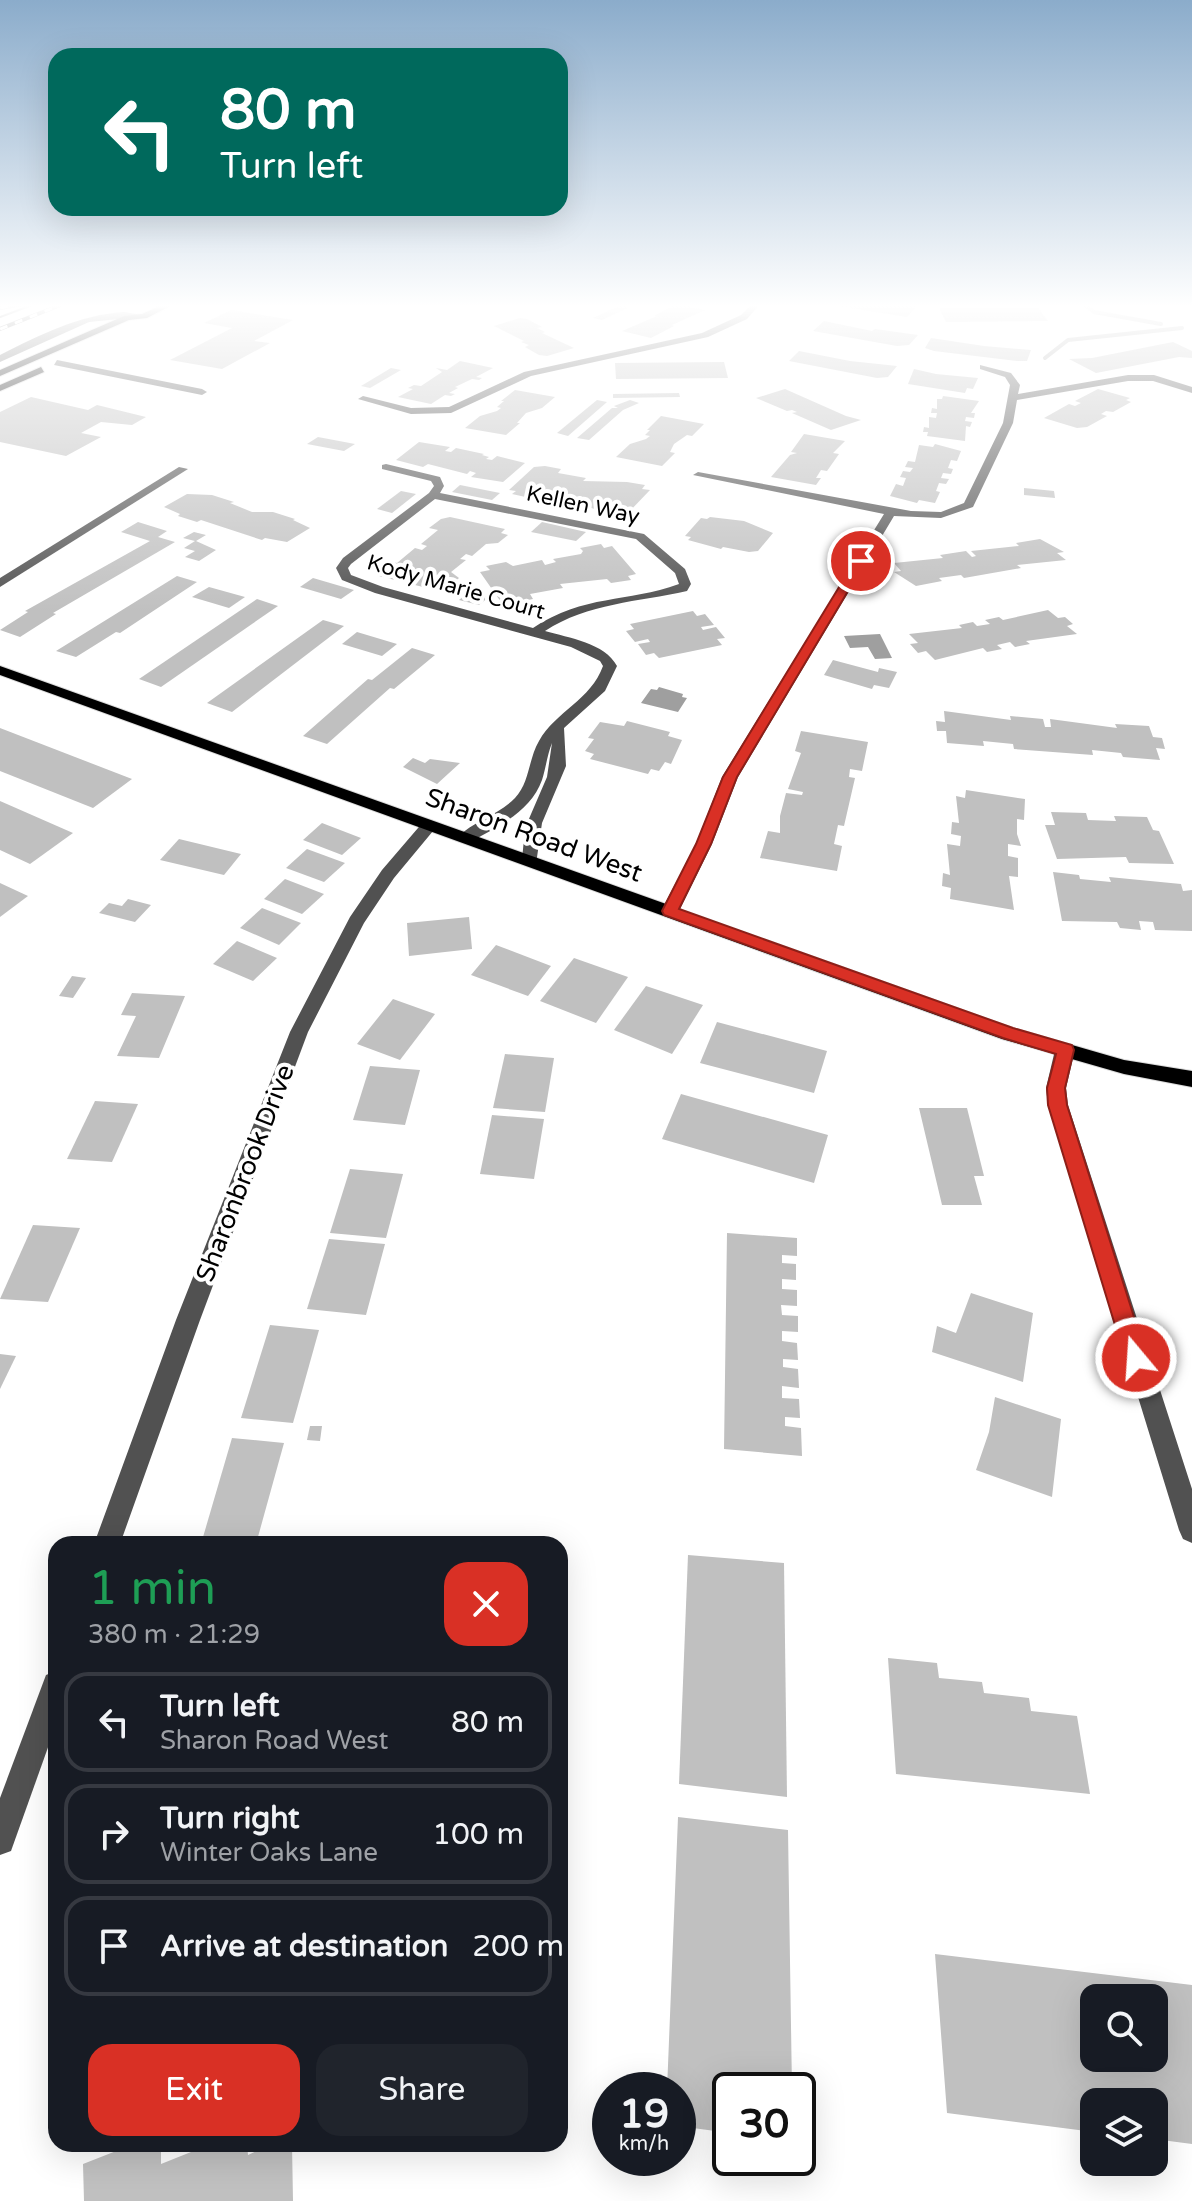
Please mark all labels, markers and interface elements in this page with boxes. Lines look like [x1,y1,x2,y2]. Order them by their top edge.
text: 80 m [220,77,356,144]
icon: left [88,80,192,184]
text: Turn left [220,145,363,188]
street label: Kellen Way [524,480,642,530]
pin [827,527,895,595]
icon: arrive [839,539,883,583]
street label: Kody Marie Court [364,549,548,625]
street label: Sharon Road West [421,781,647,889]
street label: Sharonbrook Drive [189,1060,301,1286]
position arrow [1094,1316,1178,1400]
text: 1 min [88,1560,216,1618]
button: close [444,1562,528,1646]
text: 380 m · 21:29 [88,1619,260,1650]
text: Turn left [160,1688,279,1725]
icon: left [92,1700,136,1744]
text: 80 m [451,1704,524,1741]
text: Sharon Road West [160,1725,388,1756]
text: Turn right [160,1800,300,1837]
icon: right [92,1812,136,1856]
text: 100 m [432,1816,524,1853]
text: Winter Oaks Lane [160,1837,378,1868]
icon: arrive [92,1924,136,1968]
text: Arrive at destination [160,1928,448,1965]
text: 200 m [472,1928,564,1965]
map controls [1080,1984,1168,2176]
button: search [1080,1984,1168,2072]
button: Exit [88,2044,300,2136]
button: Share [316,2044,528,2136]
speed limit sign: 30 [712,2072,816,2176]
button: layers [1080,2088,1168,2176]
text: 19 [619,2090,669,2138]
text: km/h [619,2132,669,2156]

